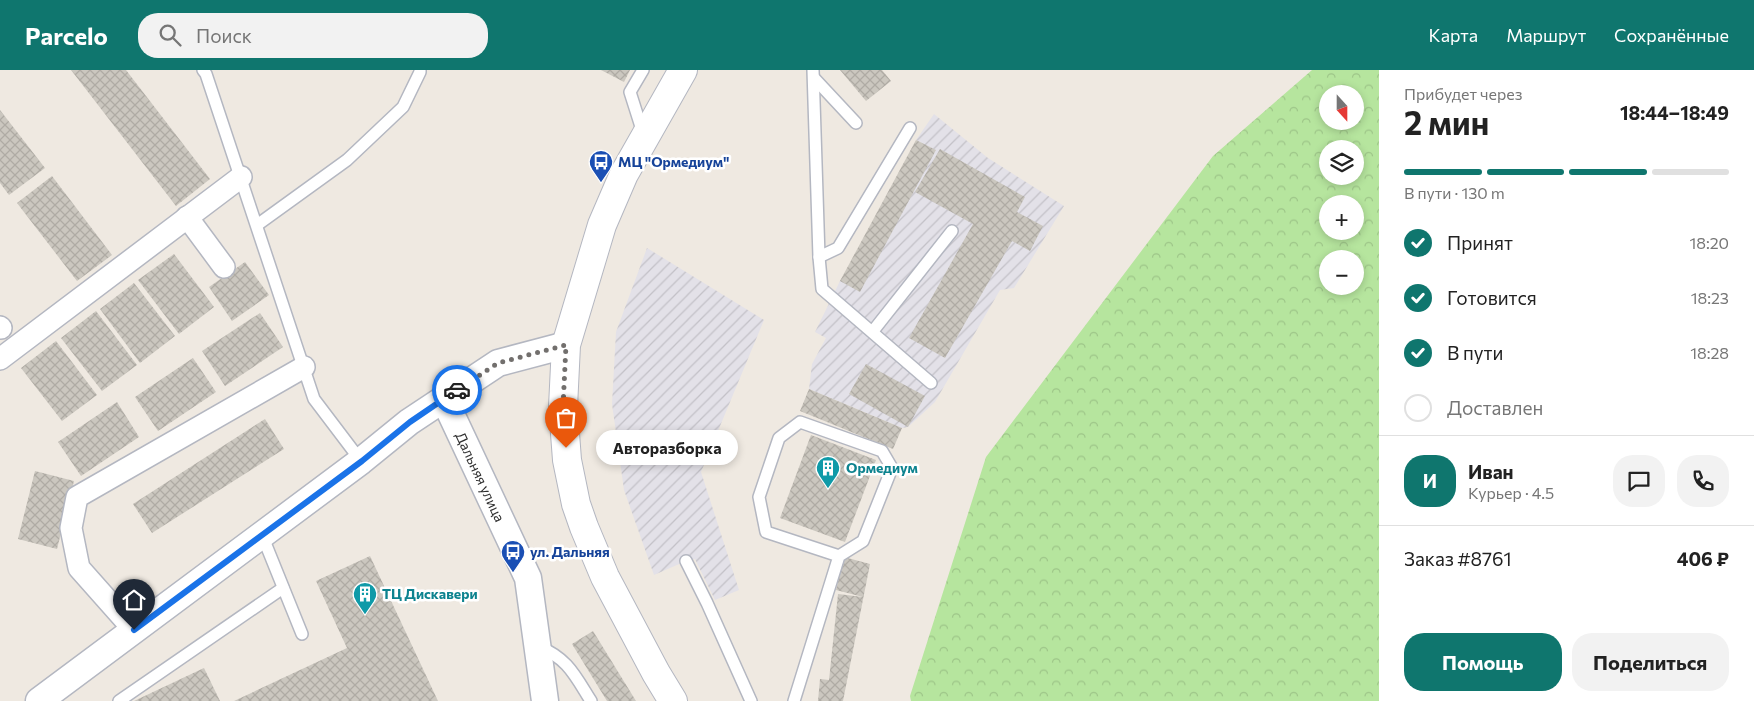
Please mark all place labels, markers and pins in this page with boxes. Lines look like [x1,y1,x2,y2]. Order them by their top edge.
bus stop icon: МЦ "Ормедиум" [588,149,614,183]
place label: МЦ "Ормедиум" [618,153,729,170]
pin [545,397,587,448]
callout: Авторазборка [596,430,738,466]
building icon: Ормедиум [815,455,841,489]
place label: Ормедиум [846,459,918,476]
bus stop icon: ул. Дальняя [500,539,526,573]
place label: ул. Дальняя [530,543,610,560]
pin [113,579,155,630]
building icon: ТЦ Дискавери [352,581,378,615]
place label: ТЦ Дискавери [382,585,478,602]

